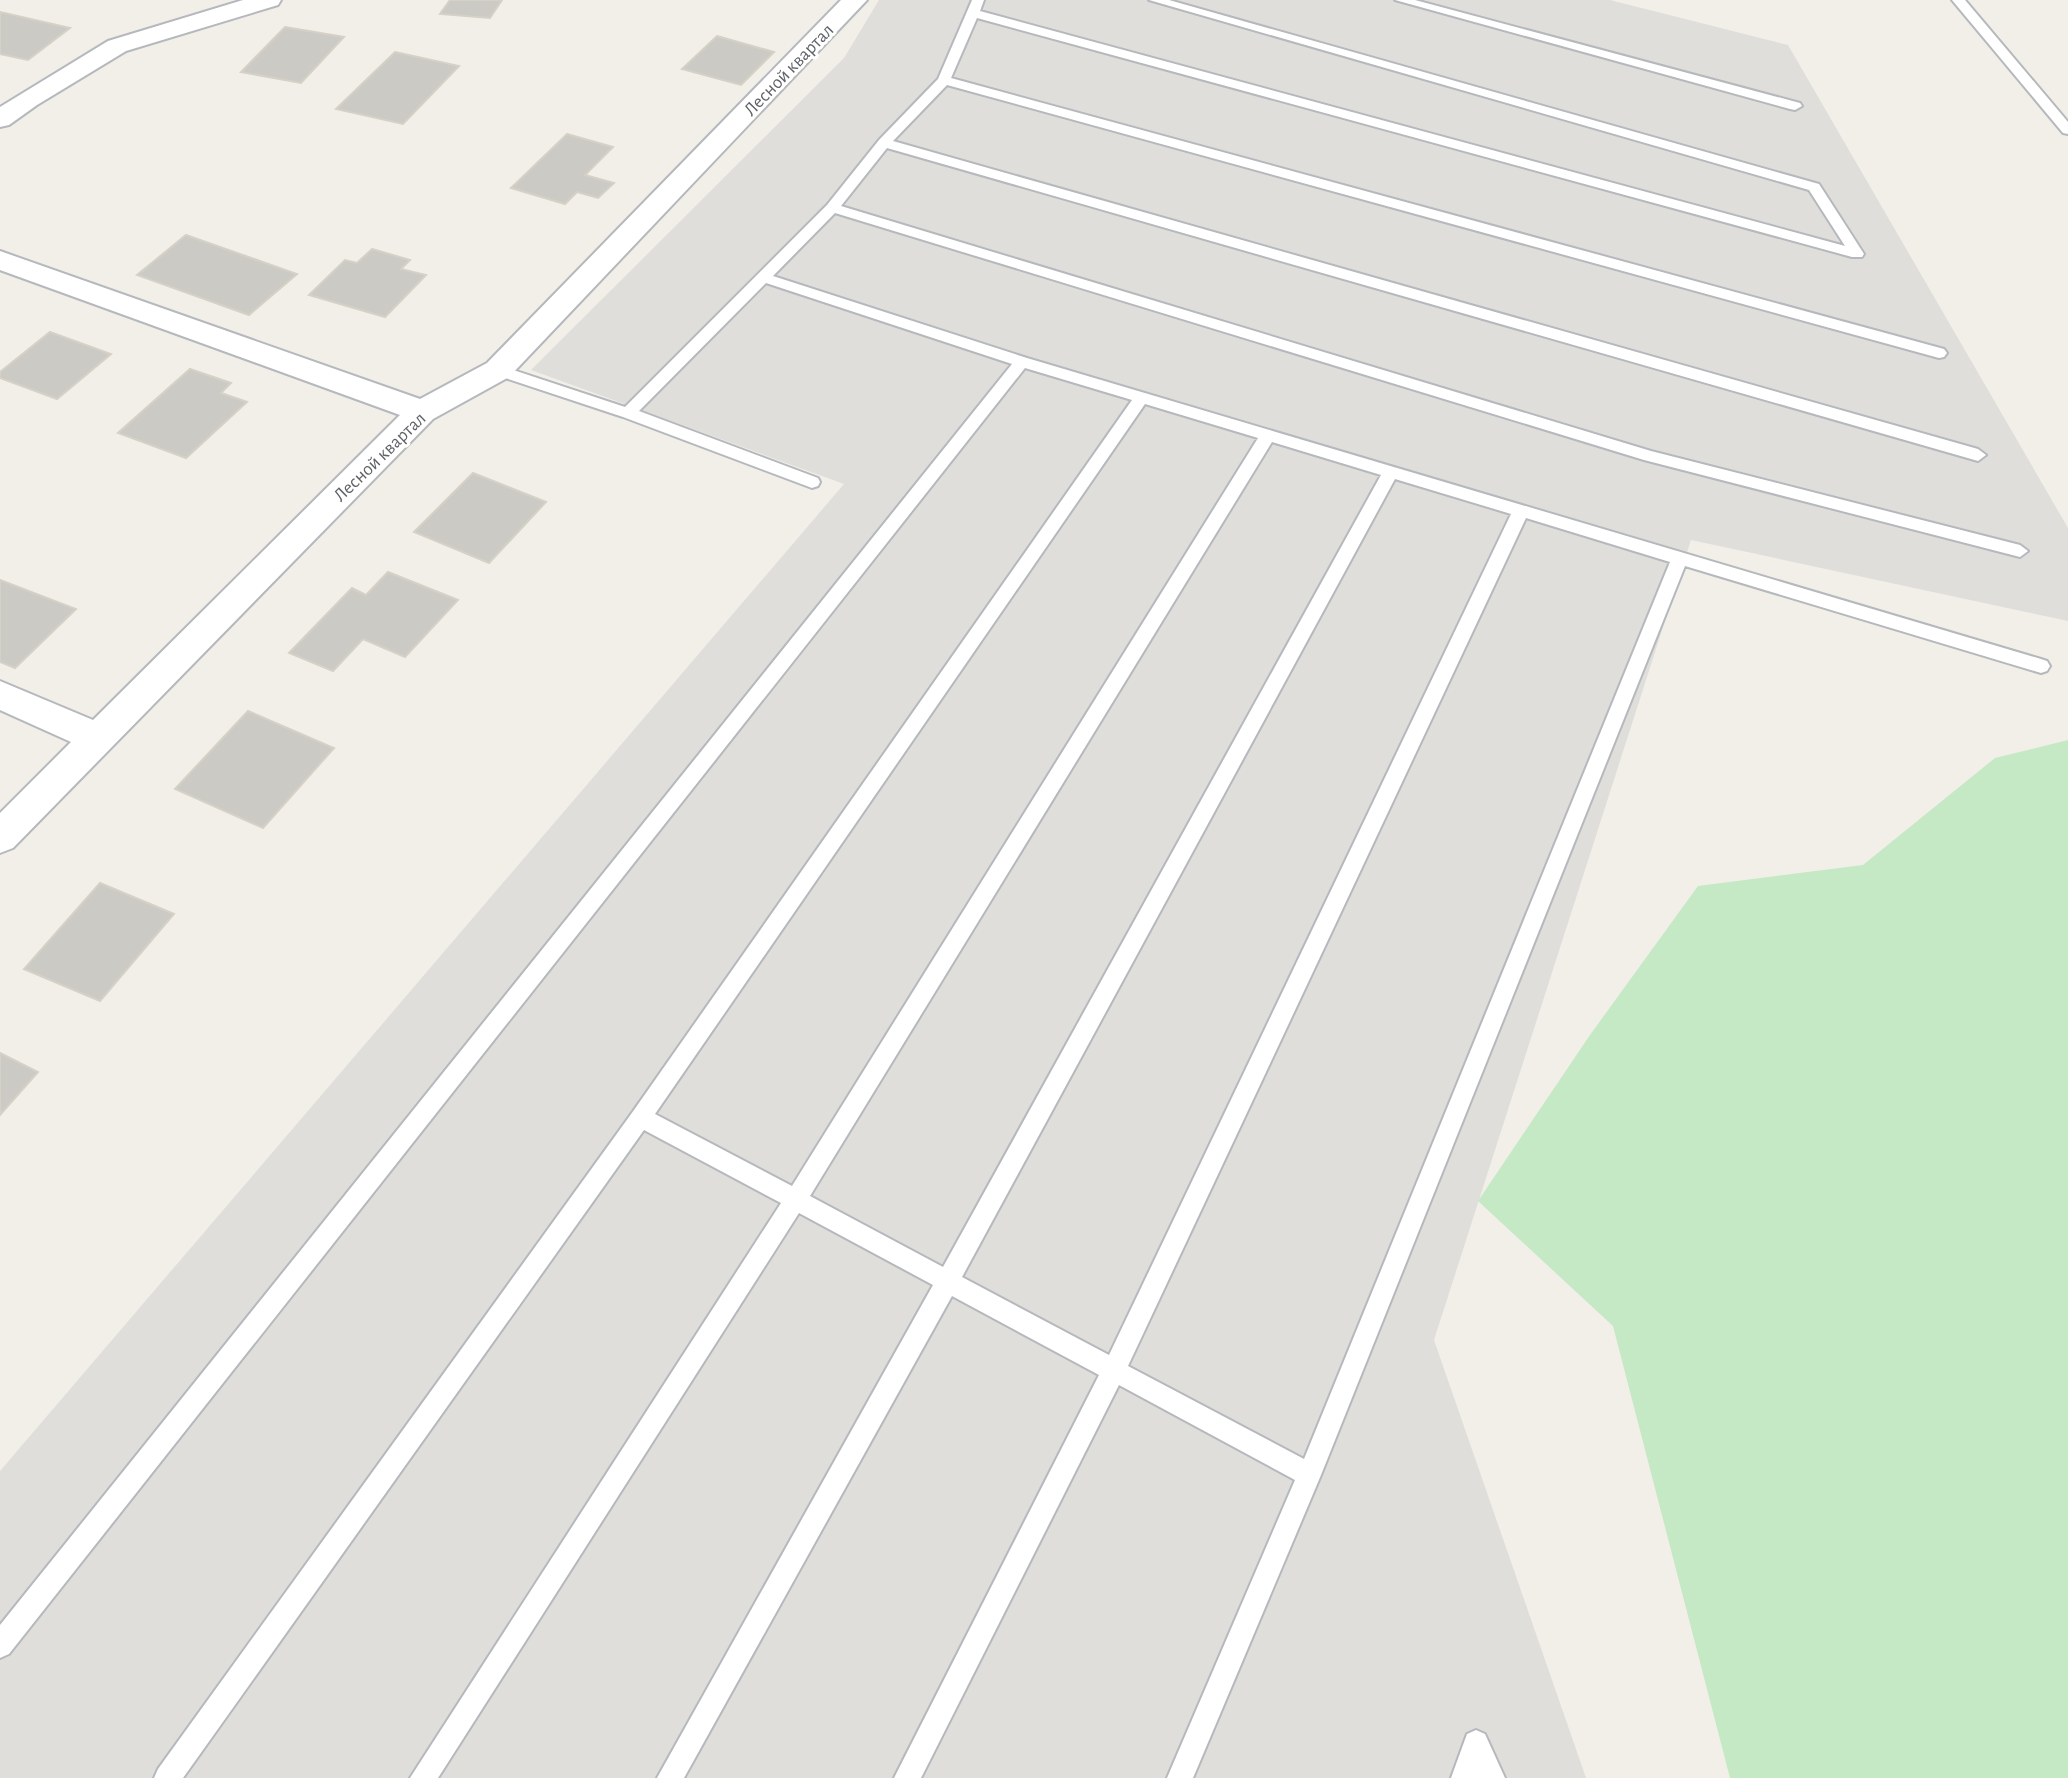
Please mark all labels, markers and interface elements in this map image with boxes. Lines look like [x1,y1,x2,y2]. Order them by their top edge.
street label: Лесной квартал [741,20,837,120]
street label: Лесной квартал [330,409,430,505]

